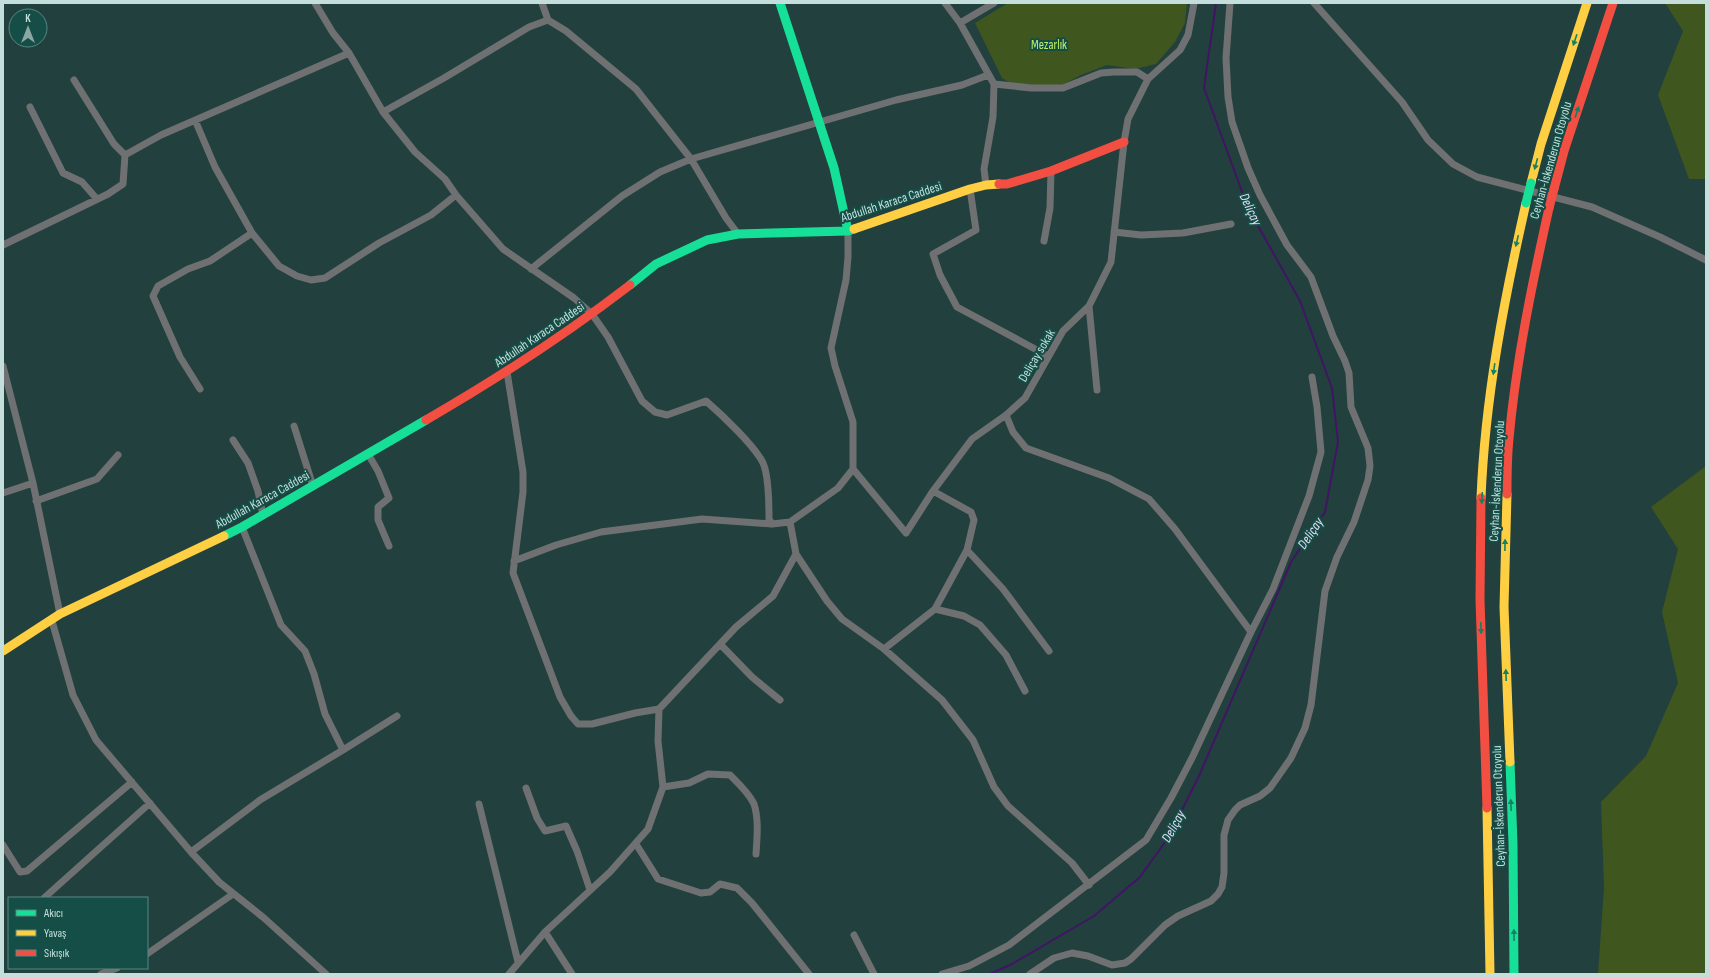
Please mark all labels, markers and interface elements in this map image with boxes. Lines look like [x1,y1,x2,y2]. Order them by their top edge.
north arrow [8,8,48,48]
text: K [25,12,31,25]
one-way arrow [1572,34,1578,46]
park label: Mezarlık [1031,37,1067,53]
street label: Ceyhan-İskenderun Otoyolu [1526,100,1575,221]
one-way arrow [1574,105,1580,117]
one-way arrow [1533,158,1539,170]
street label: Abdullah Karaca Caddesi [838,178,944,226]
water label: Deliçay [1236,190,1266,229]
one-way arrow [1514,235,1520,247]
street label: Abdullah Karaca Caddesi [491,299,588,371]
street label: Deliçay sokak [1015,326,1059,385]
one-way arrow [1491,362,1497,375]
street label: Ceyhan-İskenderun Otoyolu [1485,420,1508,542]
street label: Abdullah Karaca Caddesi [212,467,312,533]
one-way arrow [1478,492,1485,504]
water label: Deliçay [1294,514,1327,552]
one-way arrow [1502,538,1508,551]
one-way arrow [1477,622,1484,634]
one-way arrow [1503,668,1509,681]
street label: Ceyhan-İskenderun Otoyolu [1488,745,1509,867]
one-way arrow [1508,798,1514,811]
water label: Deliçay [1158,807,1189,845]
legend [8,897,148,969]
text: Akıcı [43,906,63,921]
text: Yavaş [44,926,66,941]
one-way arrow [1511,928,1517,941]
text: Sıkışık [44,946,70,961]

